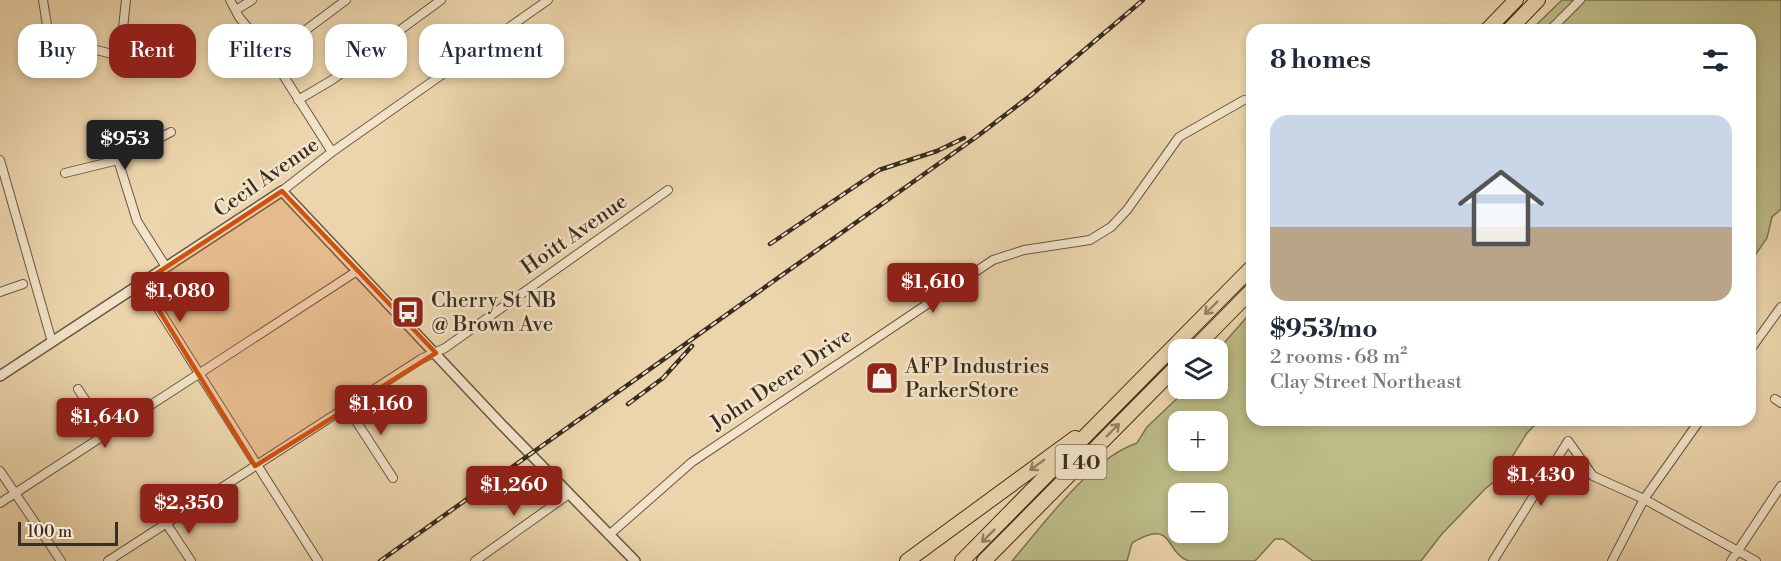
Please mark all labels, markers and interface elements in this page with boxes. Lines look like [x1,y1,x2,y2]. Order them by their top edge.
chip: Buy [18,24,97,78]
chip: Rent [109,24,196,78]
chip: Filters [208,24,313,78]
chip: New [325,24,407,78]
chip: Apartment [419,24,564,78]
text: 8 homes [1270,44,1371,76]
icon: filters [1699,44,1732,77]
pin: $953 [89,120,161,171]
text: $953 [101,127,149,152]
street label: Cecil Avenue [209,132,324,224]
icon: home [1447,154,1555,262]
street label: Hoitt Avenue [516,189,633,281]
pin: $1,610 [884,263,982,314]
text: $1,610 [901,270,965,295]
pin: $1,080 [131,272,229,323]
text: $1,080 [145,279,215,304]
place label: Cherry St NB @ Brown Ave [431,288,557,338]
bus stop icon: Cherry St NB @ Brown Ave [390,294,426,330]
one-way arrow [1204,301,1219,316]
text: $953/mo [1270,313,1378,345]
street label: John Deere Drive [705,323,857,437]
map controls [1168,339,1228,543]
button: layers [1168,339,1228,399]
text: 2 rooms · 68 m² [1270,345,1407,370]
place label: AFP Industries ParkerStore [904,354,1049,404]
shop icon: AFP Industries ParkerStore [864,360,900,396]
text: Clay Street Northeast [1270,370,1462,395]
pin: $1,160 [332,385,430,436]
text: $1,160 [349,392,413,417]
pin: $1,640 [56,398,154,449]
text: $1,640 [71,405,139,430]
button: + [1168,411,1228,471]
one-way arrow [1106,422,1121,437]
road number: I 40 [1056,445,1106,479]
pin: $1,430 [1492,456,1590,507]
one-way arrow [1029,459,1045,472]
text: $1,430 [1507,463,1575,488]
pin: $1,260 [465,466,563,517]
text: $1,260 [480,473,548,498]
button: − [1168,483,1228,543]
pin: $2,350 [140,484,238,535]
text: $2,350 [154,491,224,516]
scale bar [18,519,118,546]
text: 100 m [27,522,72,542]
one-way arrow [980,529,995,544]

